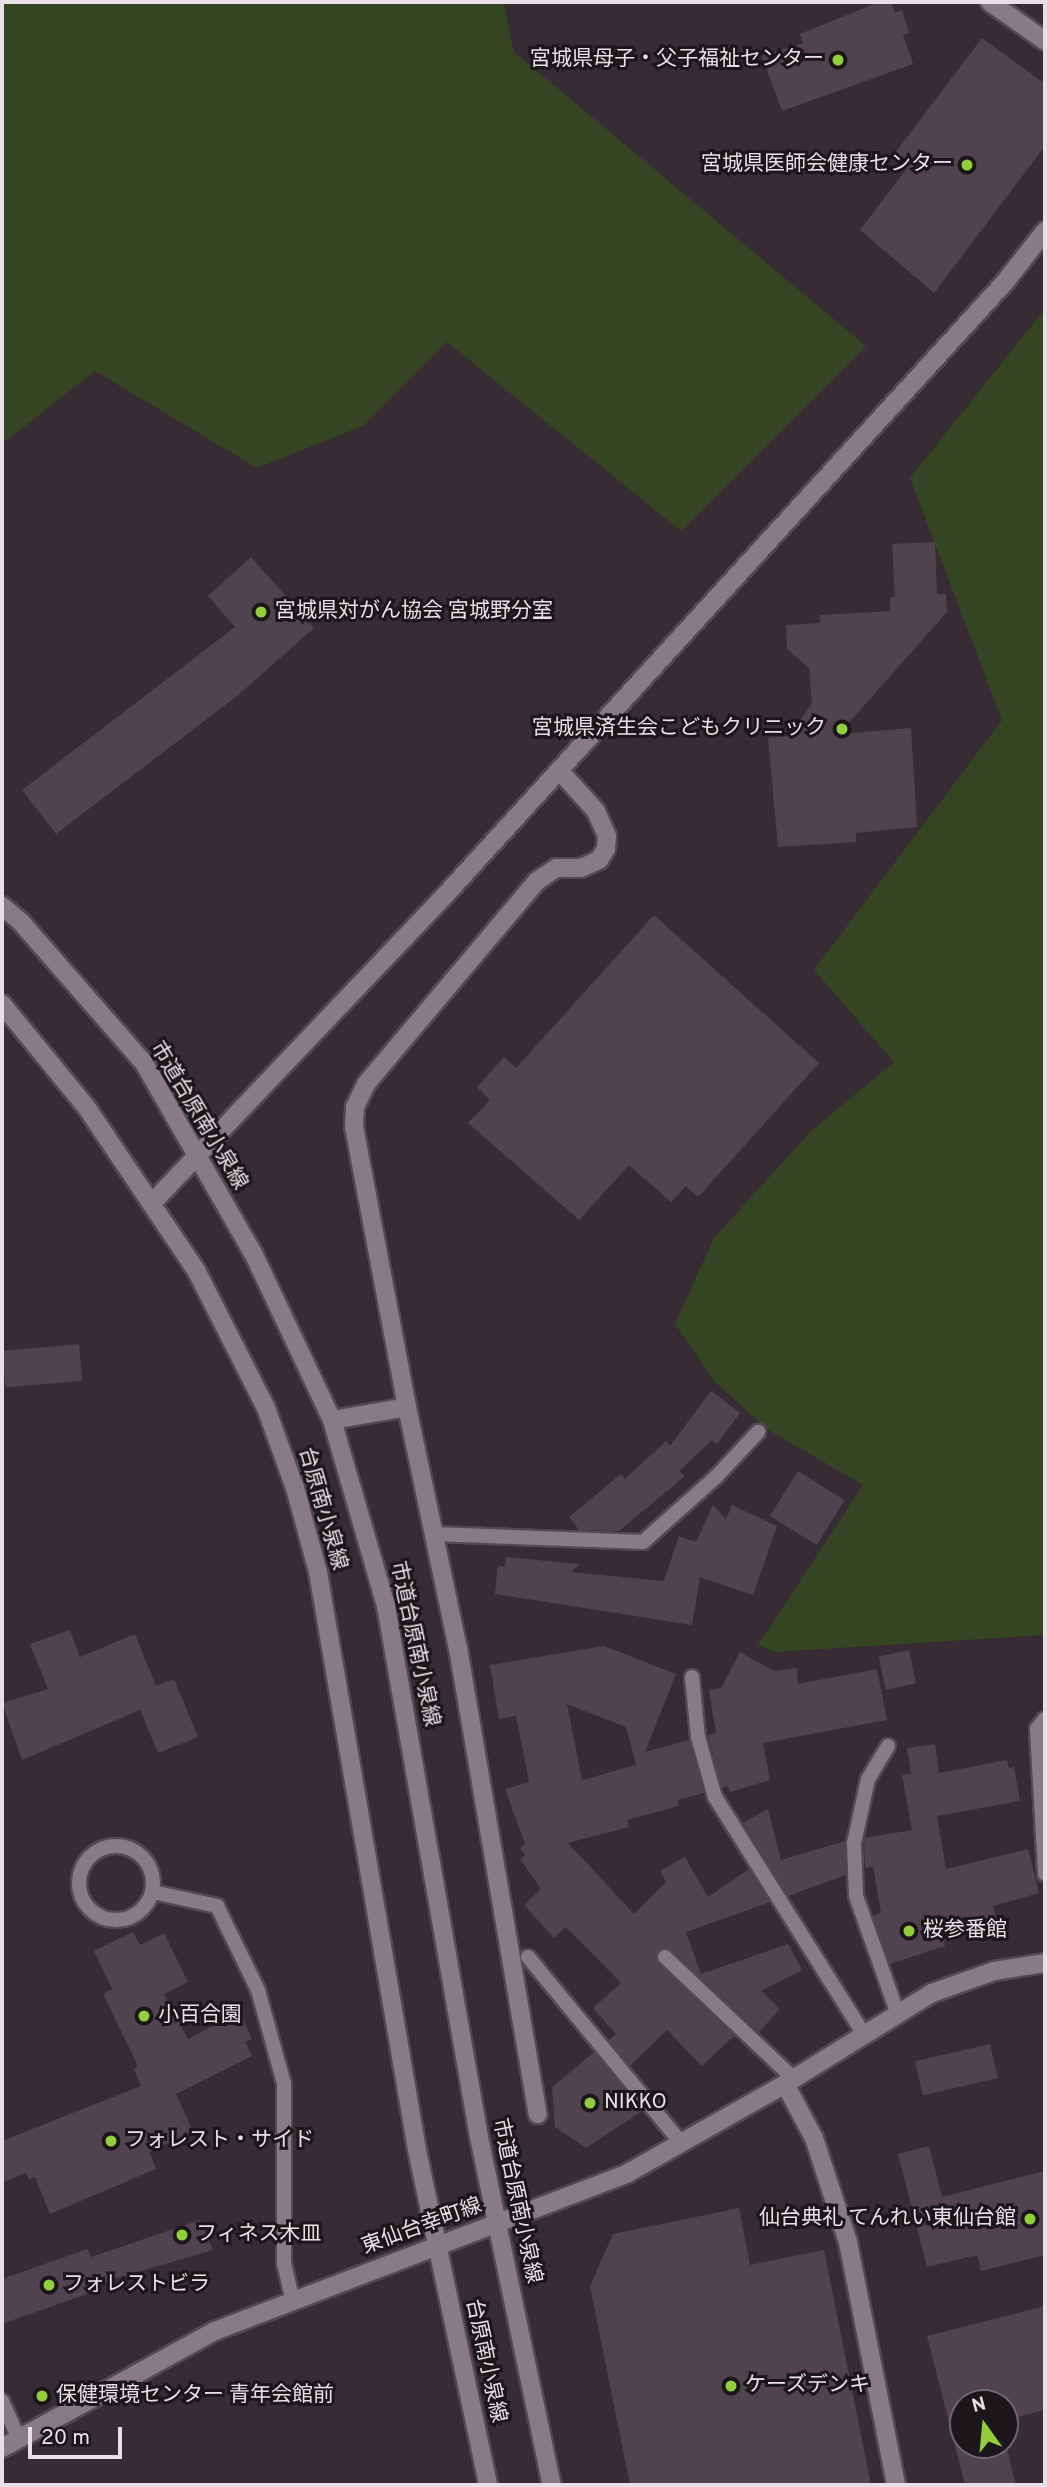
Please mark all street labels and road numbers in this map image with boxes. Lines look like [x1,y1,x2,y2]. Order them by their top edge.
street label: 市道台原南小泉線 [144,1038,252,1194]
street label: 台原南小泉線 [293,1445,351,1573]
street label: 市道台原南小泉線 [384,1559,444,1729]
street label: 市道台原南小泉線 [486,2116,546,2286]
street label: 東仙台幸町線 [358,2194,486,2260]
street label: 台原南小泉線 [460,2297,510,2425]

